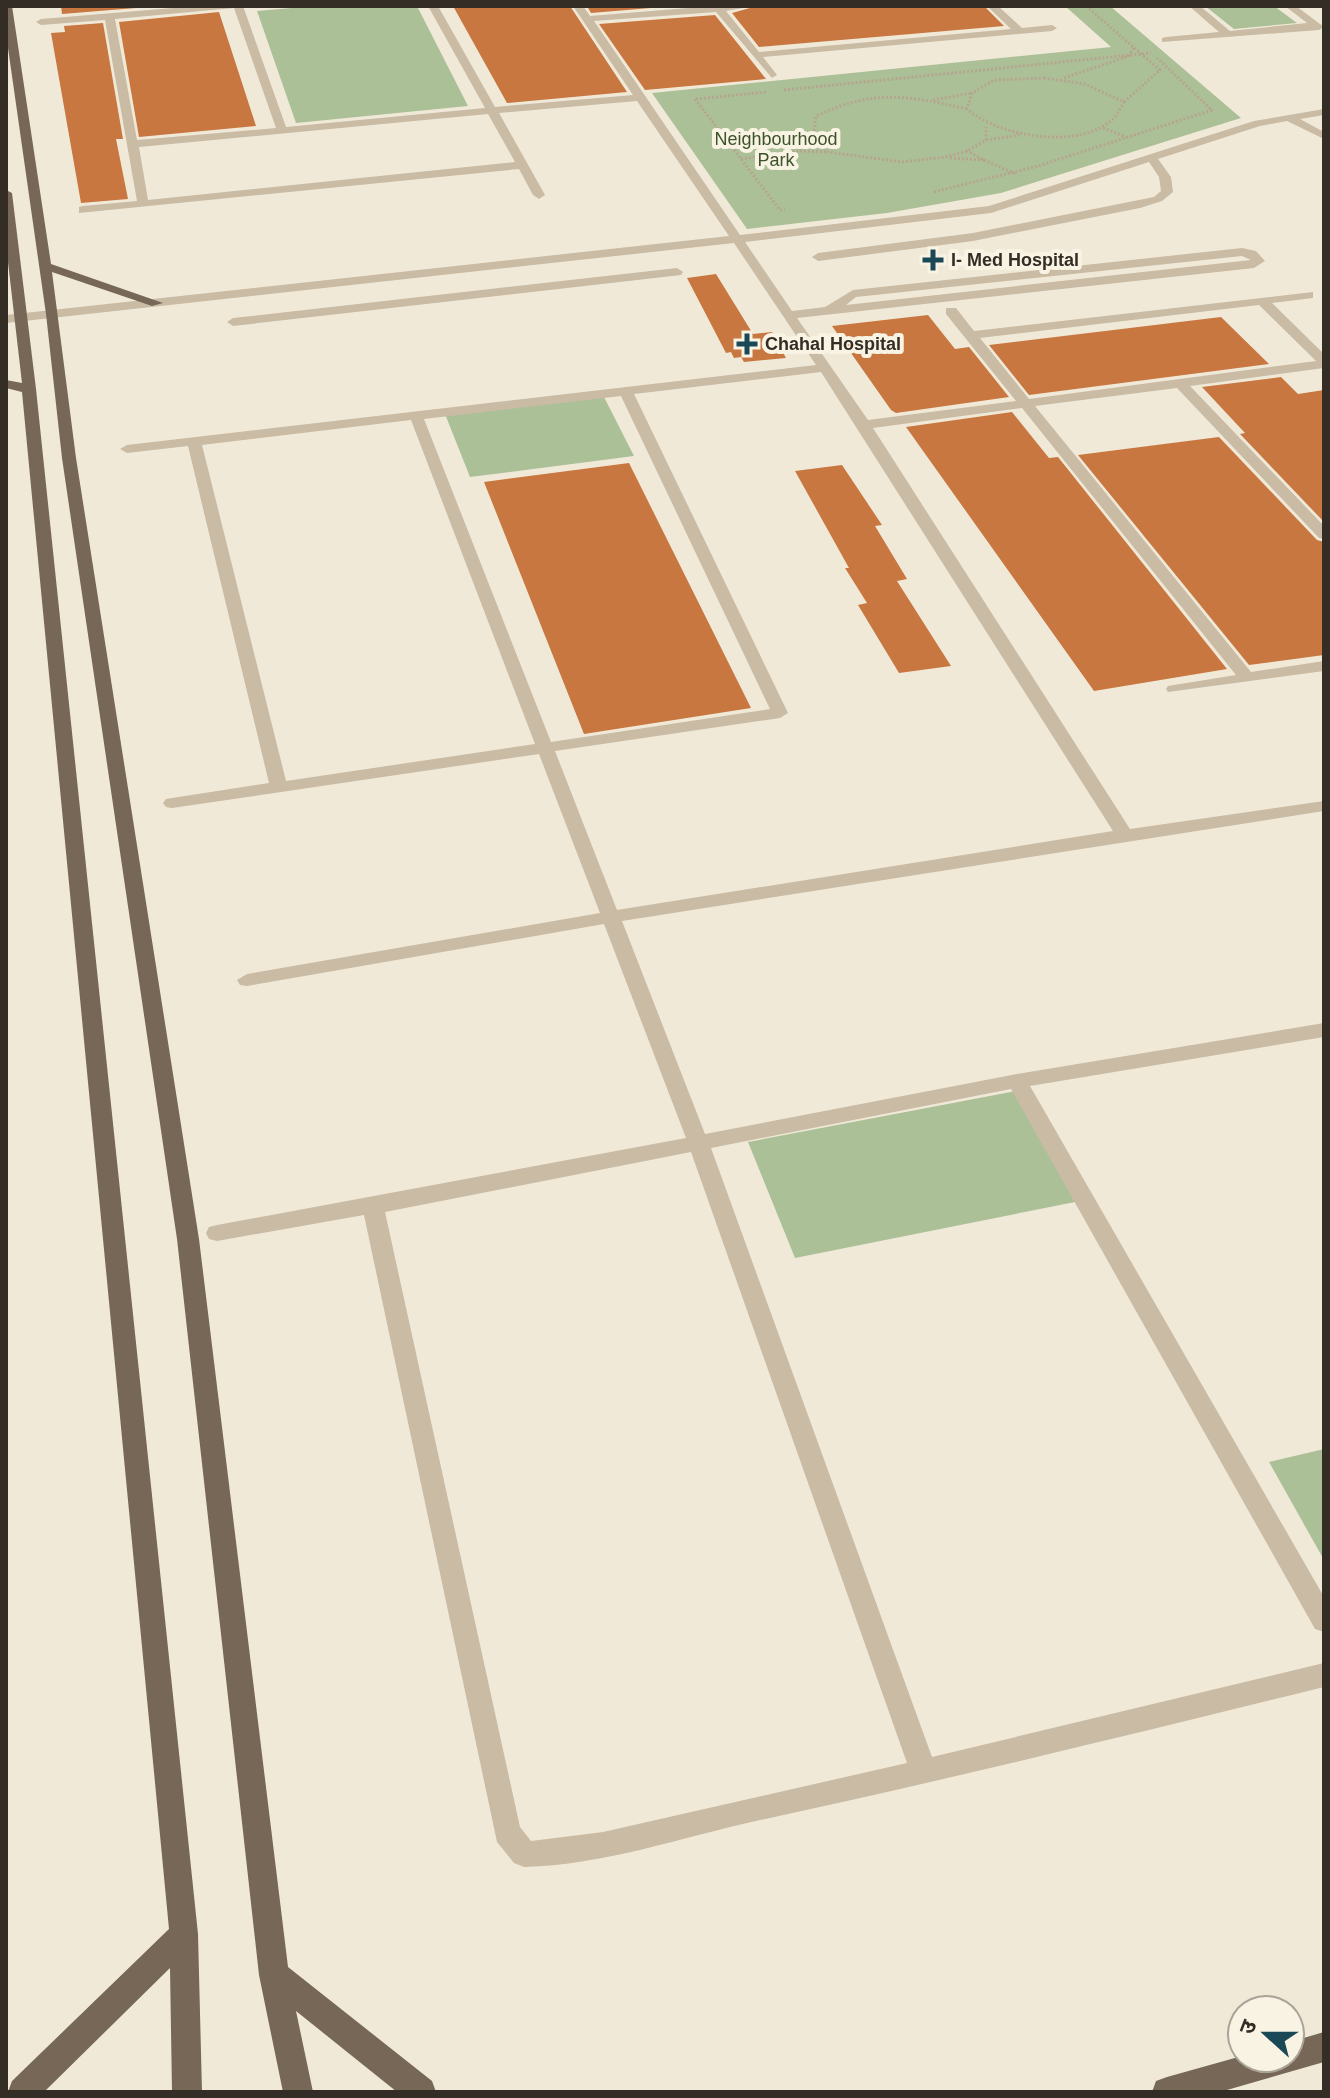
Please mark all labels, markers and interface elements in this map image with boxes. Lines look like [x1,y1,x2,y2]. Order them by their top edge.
park label: Neighbourhood Park [714,129,838,170]
marker: I- Med Hospital [922,249,944,271]
place label: I- Med Hospital [951,250,1079,270]
marker: Chahal Hospital [736,333,758,355]
place label: Chahal Hospital [765,334,901,354]
north arrow [1226,1994,1306,2074]
text: उ [1234,2015,1262,2038]

